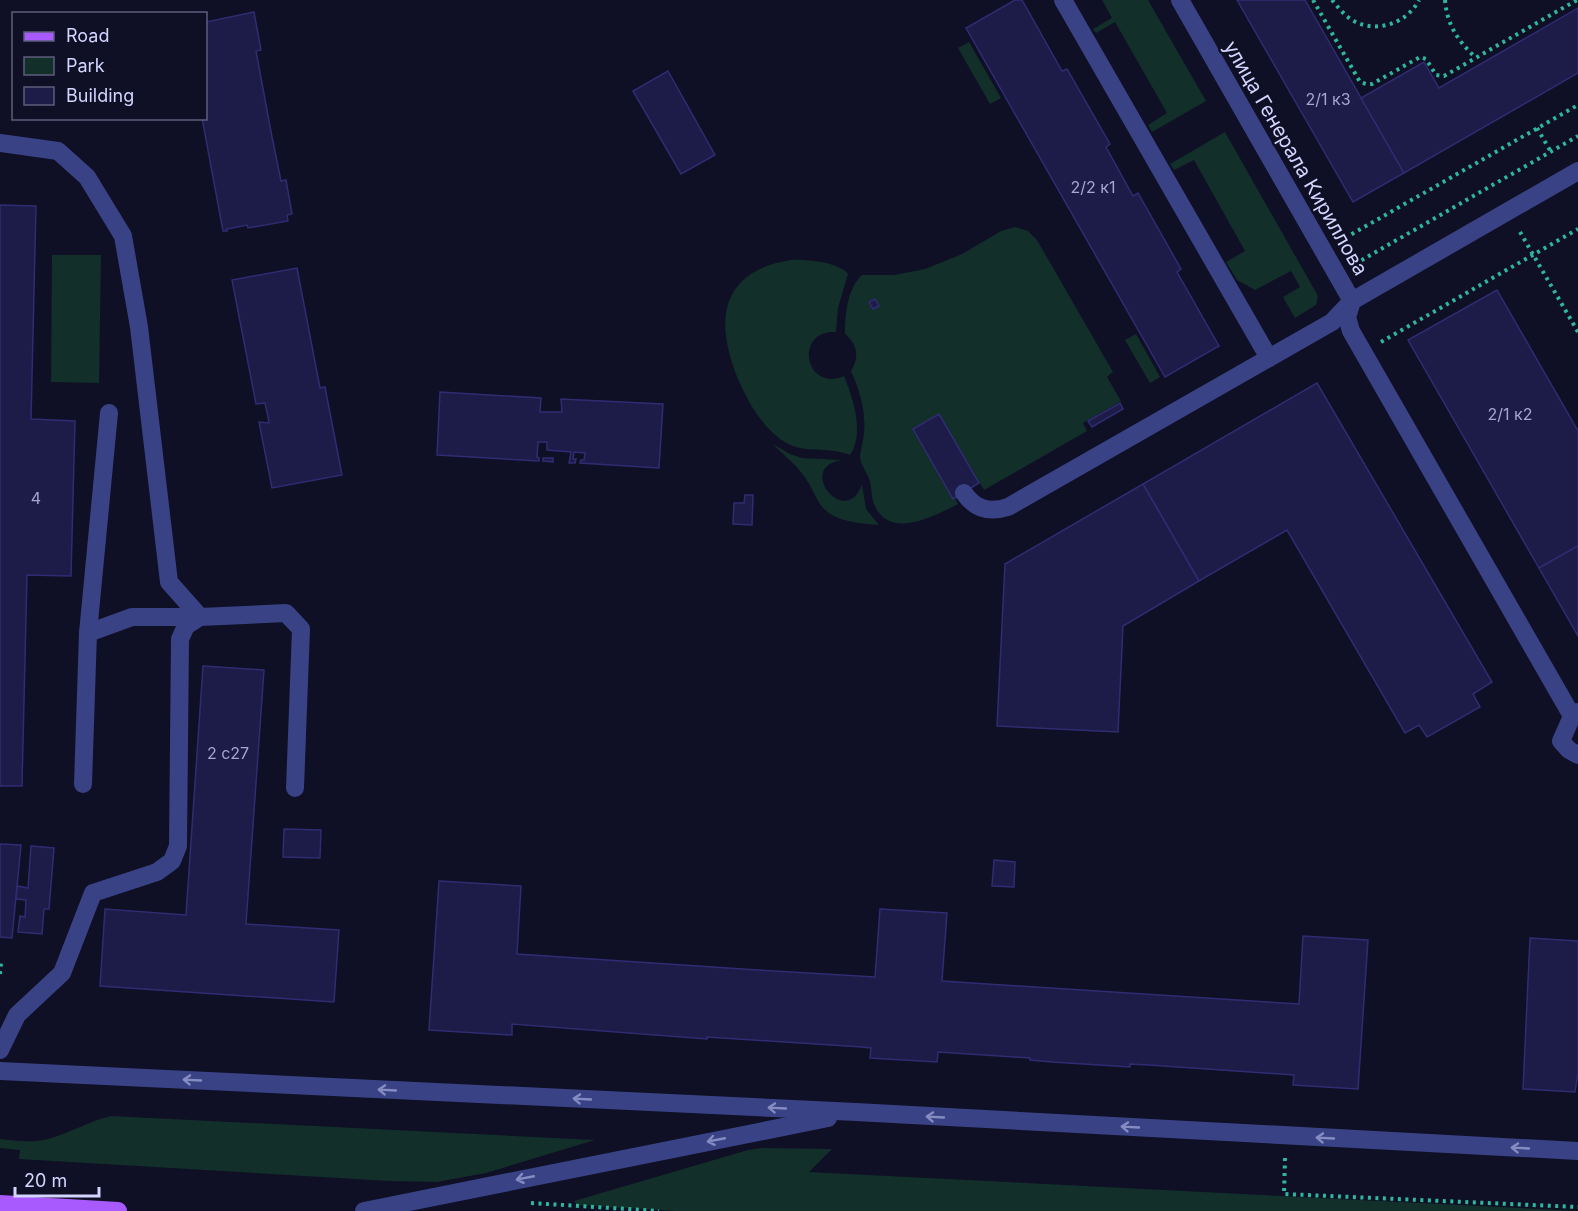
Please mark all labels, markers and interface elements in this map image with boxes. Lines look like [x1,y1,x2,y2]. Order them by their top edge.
legend [12,12,207,120]
text: Road [66,25,109,46]
street label: улица Генерала Кириллова [1219,37,1373,279]
text: Park [66,55,105,76]
text: Building [66,85,134,106]
house number: 2/1 к3 [1305,89,1351,109]
house number: 2/2 к1 [1071,177,1115,197]
house number: 2/1 к2 [1488,404,1532,424]
house number: 4 [31,488,41,508]
house number: 2 с27 [207,743,249,763]
one-way arrow [183,1075,203,1086]
one-way arrow [378,1084,398,1095]
one-way arrow [572,1093,592,1104]
one-way arrow [767,1103,787,1114]
one-way arrow [926,1111,946,1122]
one-way arrow [1121,1122,1141,1133]
one-way arrow [1315,1132,1335,1143]
one-way arrow [707,1135,727,1146]
one-way arrow [1510,1142,1530,1153]
scale bar [15,1160,99,1198]
text: 20 m [24,1170,67,1191]
one-way arrow [516,1173,535,1185]

